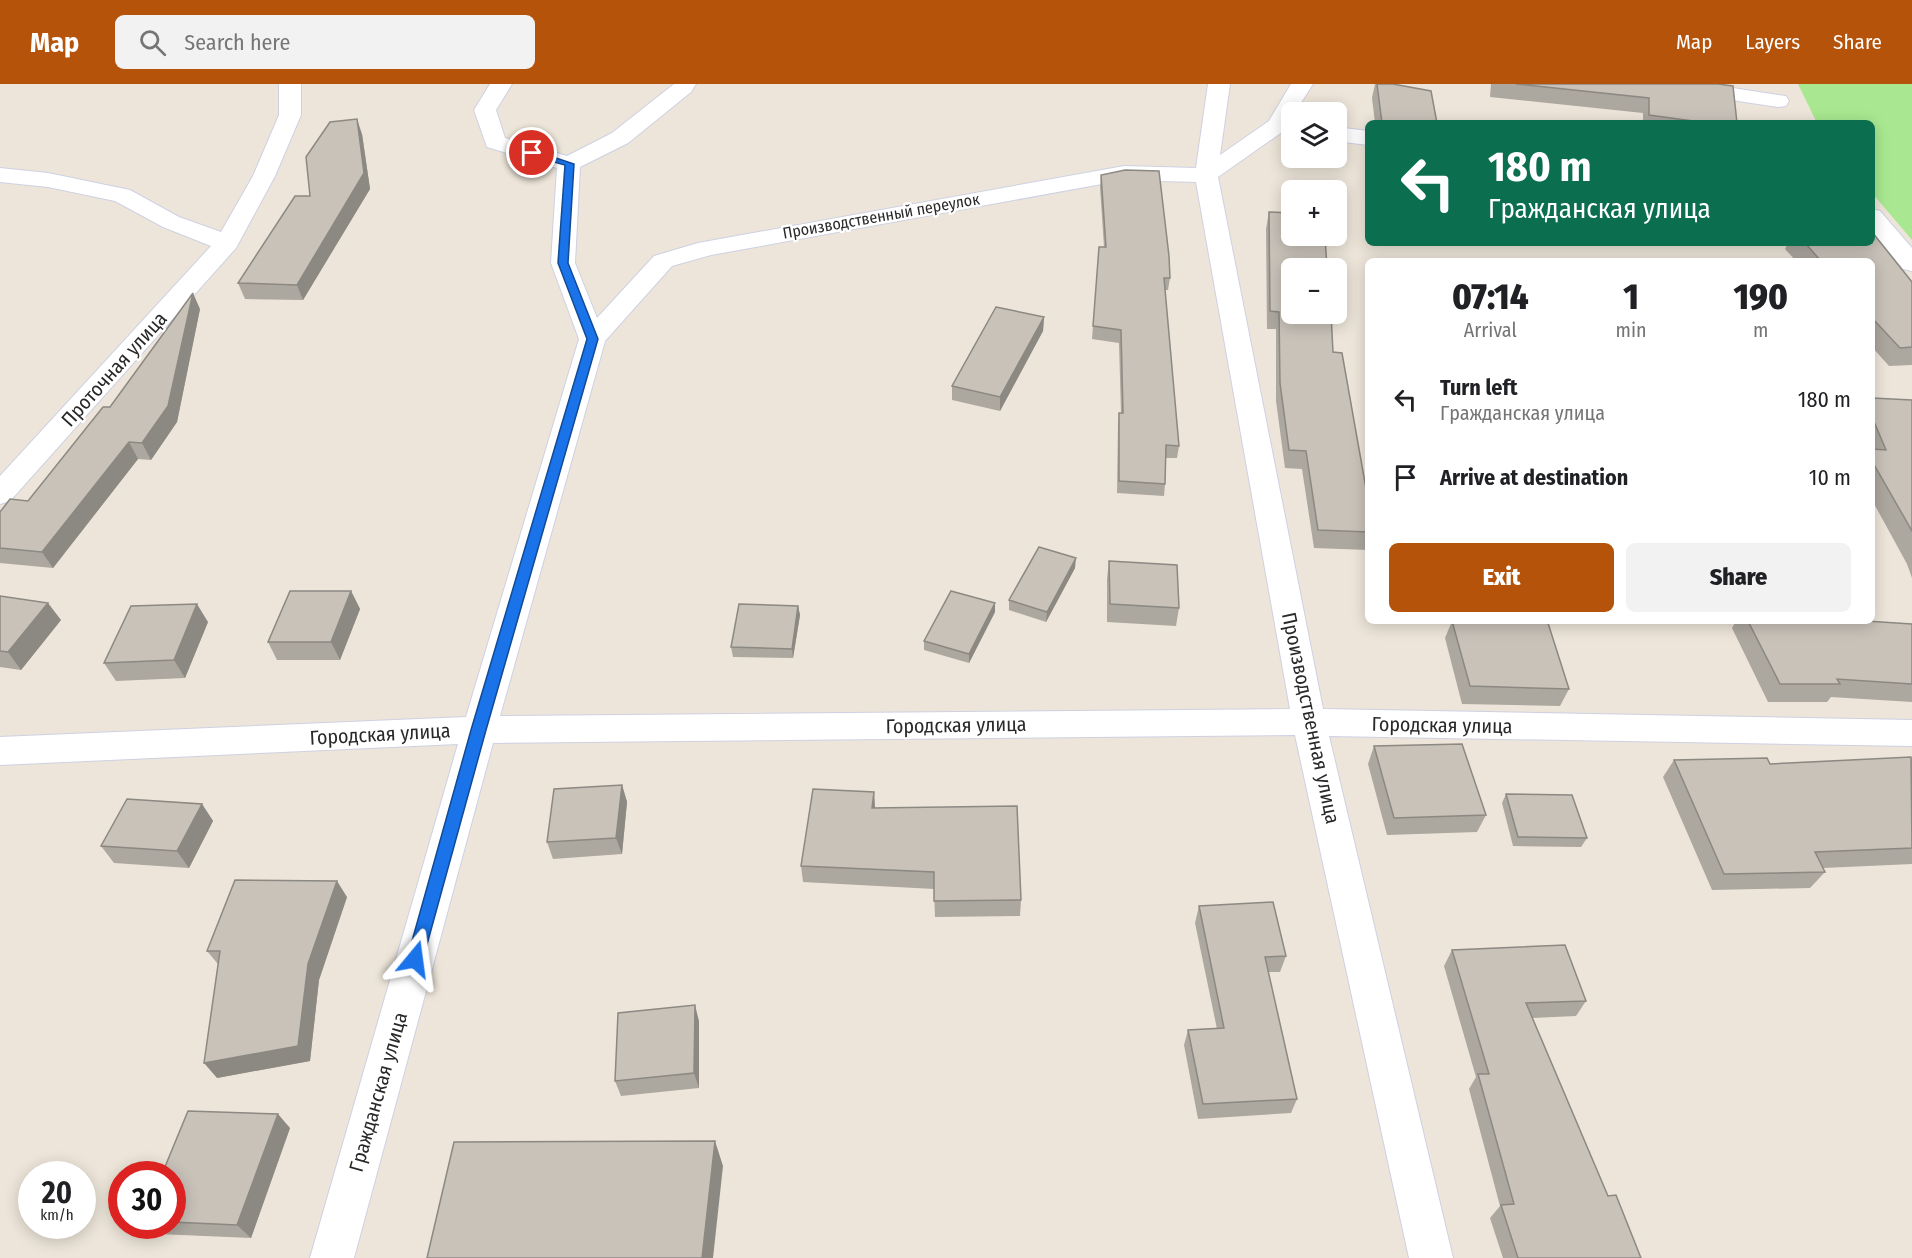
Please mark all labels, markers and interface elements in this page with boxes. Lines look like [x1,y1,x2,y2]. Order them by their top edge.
search box [115,15,535,69]
text: Map [30,26,79,59]
icon: search [136,26,169,59]
text: Search here [184,29,290,56]
text: Map [1676,29,1712,55]
text: Layers [1745,29,1800,55]
text: Share [1833,29,1882,55]
map controls [1281,102,1347,324]
button: layers [1281,102,1347,168]
pin [506,127,557,178]
icon: arrive [515,136,548,169]
text: 180 m [1488,142,1592,192]
icon: left [1389,144,1467,222]
button: + [1281,180,1347,246]
street label: Производственный переулок [781,189,981,243]
text: Гражданская улица [1488,193,1711,225]
button: − [1281,258,1347,324]
text: 07:14 [1452,275,1529,319]
text: 1 [1623,275,1639,319]
text: 190 [1733,275,1788,319]
street label: Проточная улица [56,307,172,431]
text: Arrival [1464,318,1517,342]
text: min [1616,318,1646,342]
text: m [1753,318,1768,342]
text: Turn left [1440,374,1518,401]
icon: left [1389,383,1422,416]
text: 180 m [1798,386,1851,413]
text: Гражданская улица [1440,401,1605,425]
icon: arrive [1389,461,1422,494]
text: Arrive at destination [1440,464,1628,491]
text: 10 m [1809,464,1851,491]
button: Exit [1389,543,1614,612]
button: Share [1626,543,1851,612]
street label: Производственная улица [1277,610,1345,826]
street label: Городская улица [885,712,1027,738]
street label: Городская улица [1371,712,1513,738]
street label: Городская улица [309,718,451,750]
position arrow [383,927,447,991]
street label: Гражданская улица [344,1009,412,1175]
speed limit sign: 30 [108,1161,186,1239]
text: 20 [42,1175,72,1211]
text: km/h [40,1206,74,1224]

